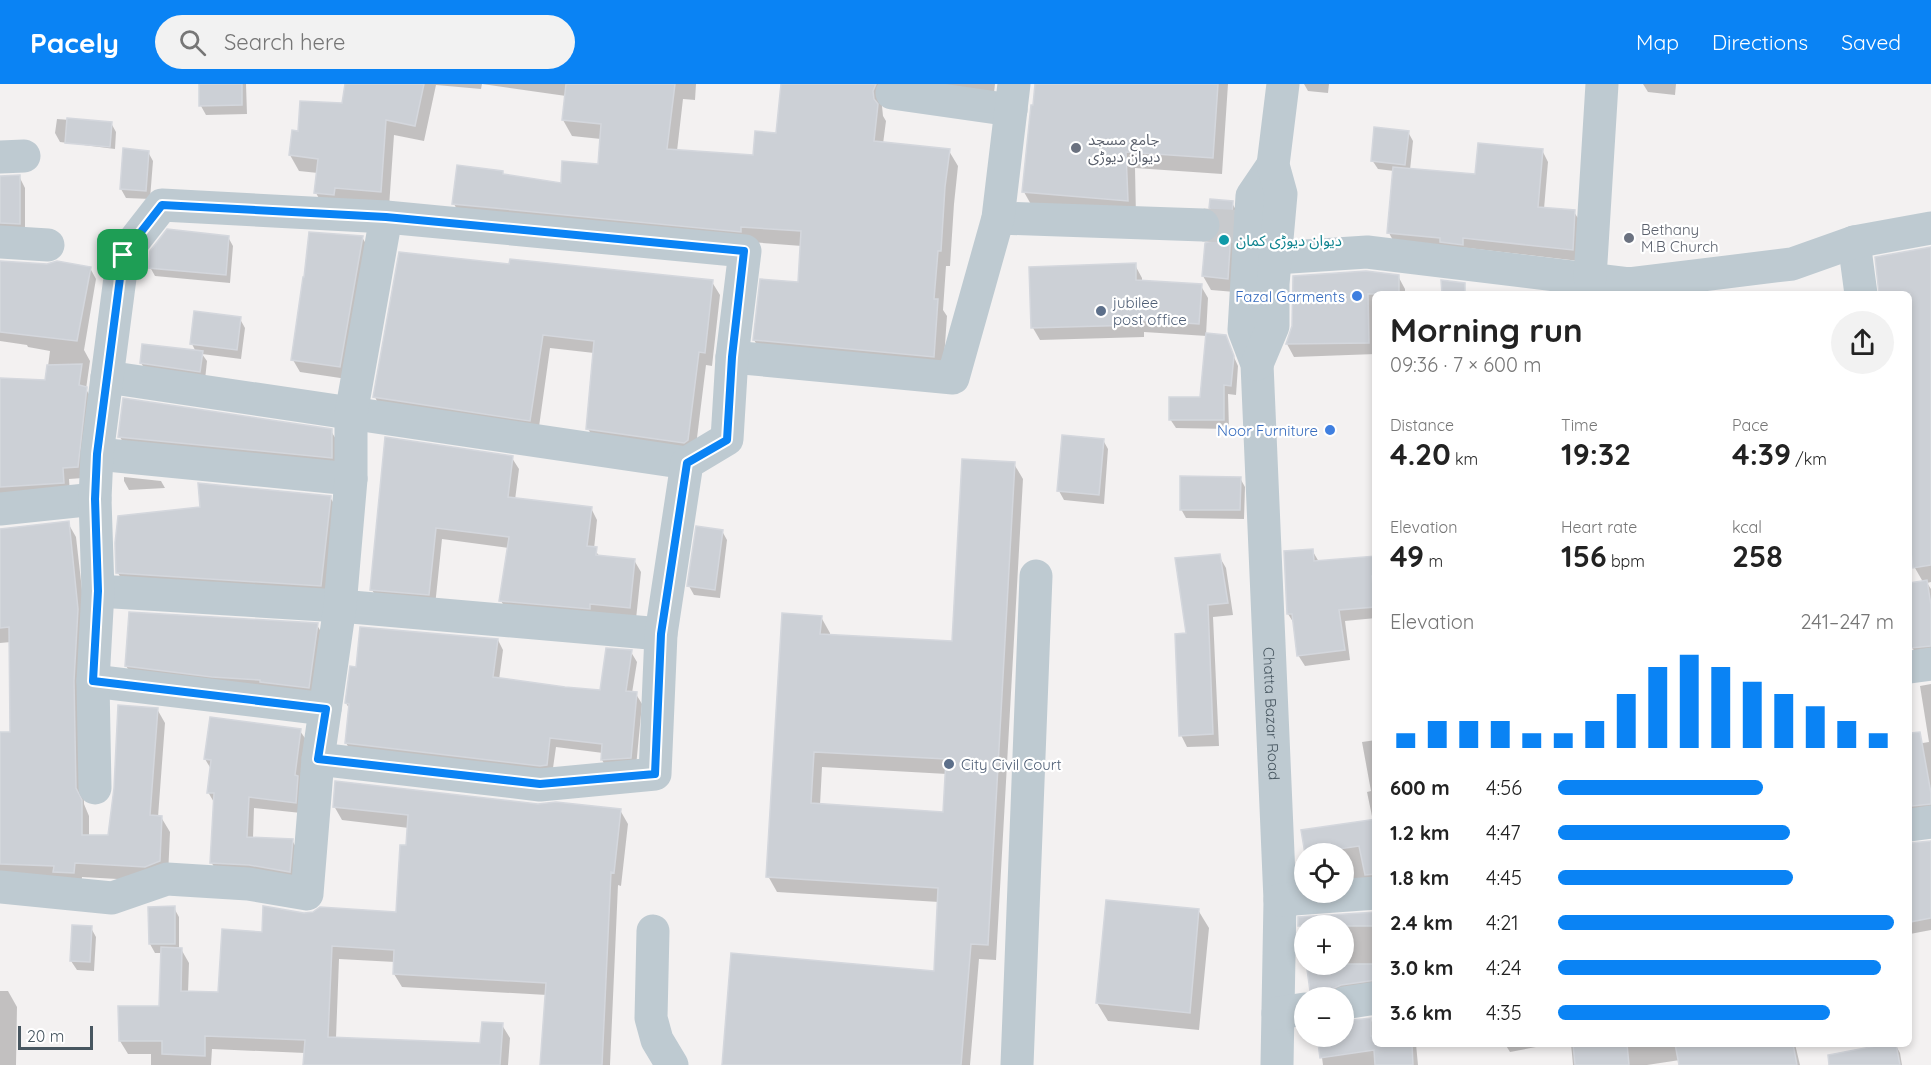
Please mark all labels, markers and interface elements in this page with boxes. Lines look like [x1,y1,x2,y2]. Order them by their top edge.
search box [155,15,575,69]
text: Pacely [30,25,119,60]
icon: search [176,26,209,59]
text: Search here [224,28,345,56]
text: Map [1636,29,1679,55]
text: Directions [1712,29,1808,55]
text: Saved [1841,29,1901,55]
place label: جامع مسجد دیوان دیوڑی [1088,130,1160,166]
marker: جامع مسجد دیوان دیوڑی [1069,141,1083,155]
place label: Bethany M.B Church [1641,220,1719,256]
pin [97,229,148,280]
place label: دیوان دیوڑی کمان [1236,231,1342,250]
marker: Bethany M.B Church [1622,231,1636,245]
marker: دیوان دیوڑی کمان [1217,233,1231,247]
icon: arrive [106,238,139,271]
place label: Fazal Garments [1235,287,1345,306]
marker: Fazal Garments [1350,289,1364,303]
place label: jubilee post office [1112,293,1187,329]
marker: jubilee post office [1094,304,1108,318]
text: Morning run [1390,309,1583,350]
button: share [1831,311,1894,374]
text: 09:36 · 7 × 600 m [1390,352,1542,377]
text: Distance [1390,415,1454,435]
text: Time [1561,415,1598,435]
text: Pace [1732,415,1768,435]
place label: Noor Furniture [1217,421,1318,440]
marker: Noor Furniture [1323,423,1337,437]
text: 4.20 [1390,435,1451,473]
text: 19:32 [1561,435,1631,473]
text: 4:39 [1732,435,1791,473]
text: km [1451,449,1478,469]
text: /km [1791,449,1827,469]
text: Elevation [1390,517,1457,537]
text: Heart rate [1561,517,1637,537]
text: kcal [1732,517,1762,537]
text: 49 [1390,537,1424,575]
text: 156 [1561,537,1607,575]
text: 258 [1732,537,1783,575]
text: m [1424,551,1443,571]
text: bpm [1607,551,1645,571]
text: Elevation [1390,609,1474,634]
text: 241–247 m [1801,609,1894,634]
street label: Chatta Bazar Road [1260,647,1284,780]
place label: City Civil Court [961,755,1062,774]
marker: City Civil Court [942,757,956,771]
text: 600 m [1390,775,1450,800]
text: 4:56 [1486,775,1522,800]
text: 1.2 km [1390,820,1450,845]
text: 4:47 [1486,820,1520,845]
map controls [1294,843,1354,1047]
button: locate [1294,843,1354,903]
text: 1.8 km [1390,865,1449,890]
text: 4:45 [1486,865,1522,890]
text: 2.4 km [1390,910,1453,935]
text: 4:21 [1486,910,1519,935]
button: + [1294,915,1354,975]
text: 3.0 km [1390,955,1453,980]
text: 4:24 [1486,955,1522,980]
button: − [1294,987,1354,1047]
text: 3.6 km [1390,1000,1452,1025]
text: 4:35 [1486,1000,1522,1025]
scale bar [18,1023,93,1050]
text: 20 m [27,1026,64,1046]

